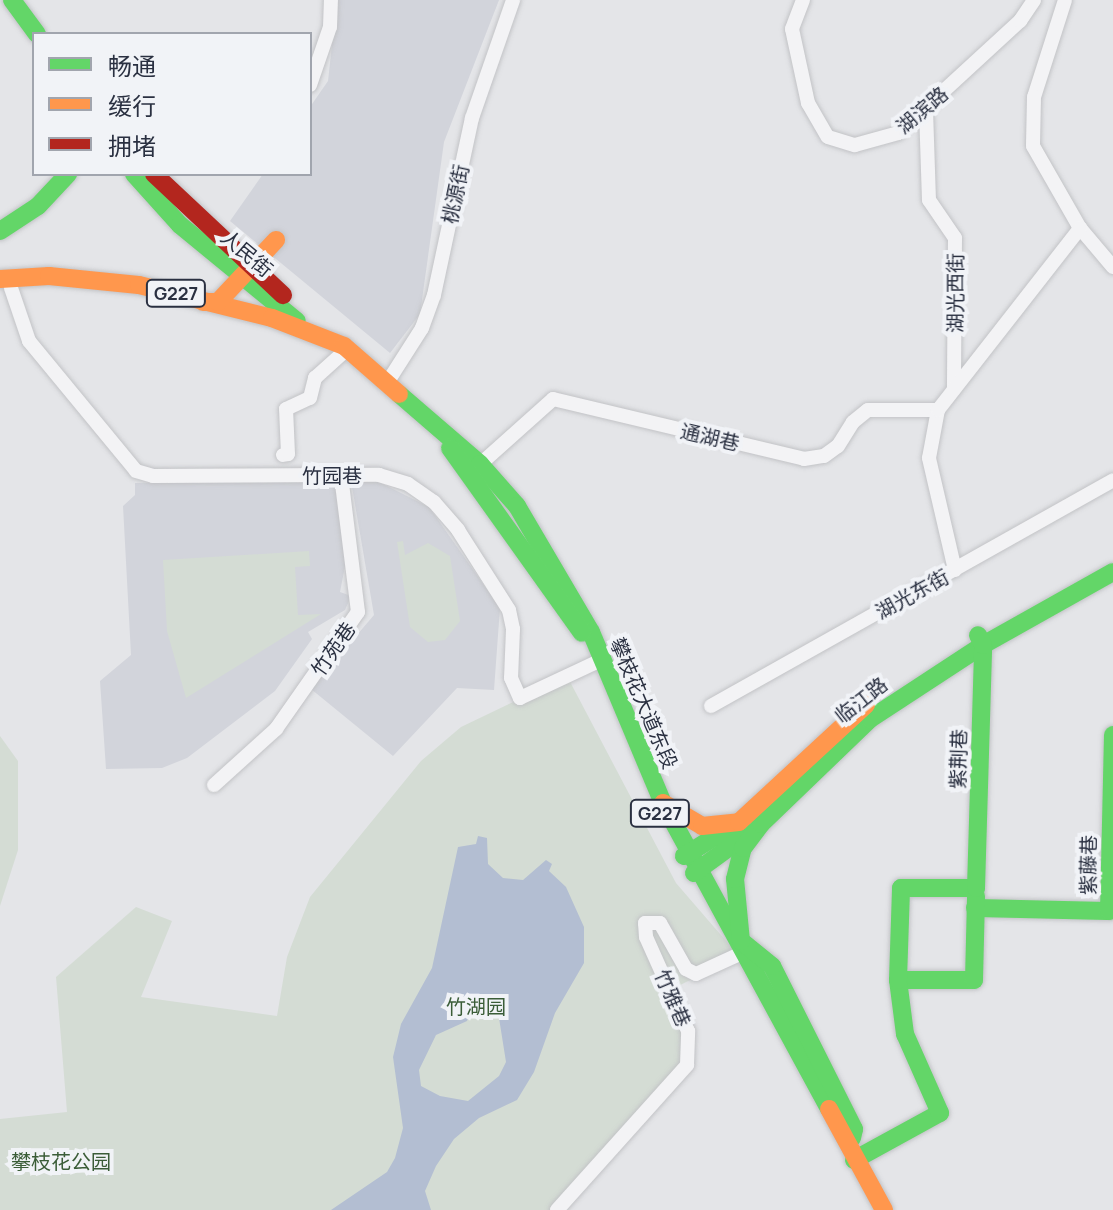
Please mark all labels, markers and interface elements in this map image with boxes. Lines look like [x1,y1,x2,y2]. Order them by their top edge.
legend [32,32,312,176]
text: 畅通 [108,49,156,82]
street label: 湖滨路 [891,82,953,138]
text: 缓行 [108,89,156,122]
text: 拥堵 [108,129,156,162]
street label: 桃源街 [437,162,473,226]
street label: 人民街 [216,225,278,281]
street label: 湖光西街 [943,253,967,333]
road number: G227 [144,279,208,307]
street label: 通湖巷 [678,419,742,455]
street label: 竹园巷 [302,463,362,487]
street label: 湖光东街 [871,564,953,624]
street label: 竹苑巷 [306,618,360,680]
street label: 攀枝花大道东段 [606,634,682,772]
street label: 临江路 [830,672,892,728]
street label: 紫荆巷 [945,729,971,789]
road number: G227 [628,799,692,827]
street label: 紫藤巷 [1075,835,1101,895]
street label: 竹雅巷 [650,966,696,1030]
park label: 竹湖园 [446,994,506,1018]
park label: 攀枝花公园 [11,1149,111,1173]

